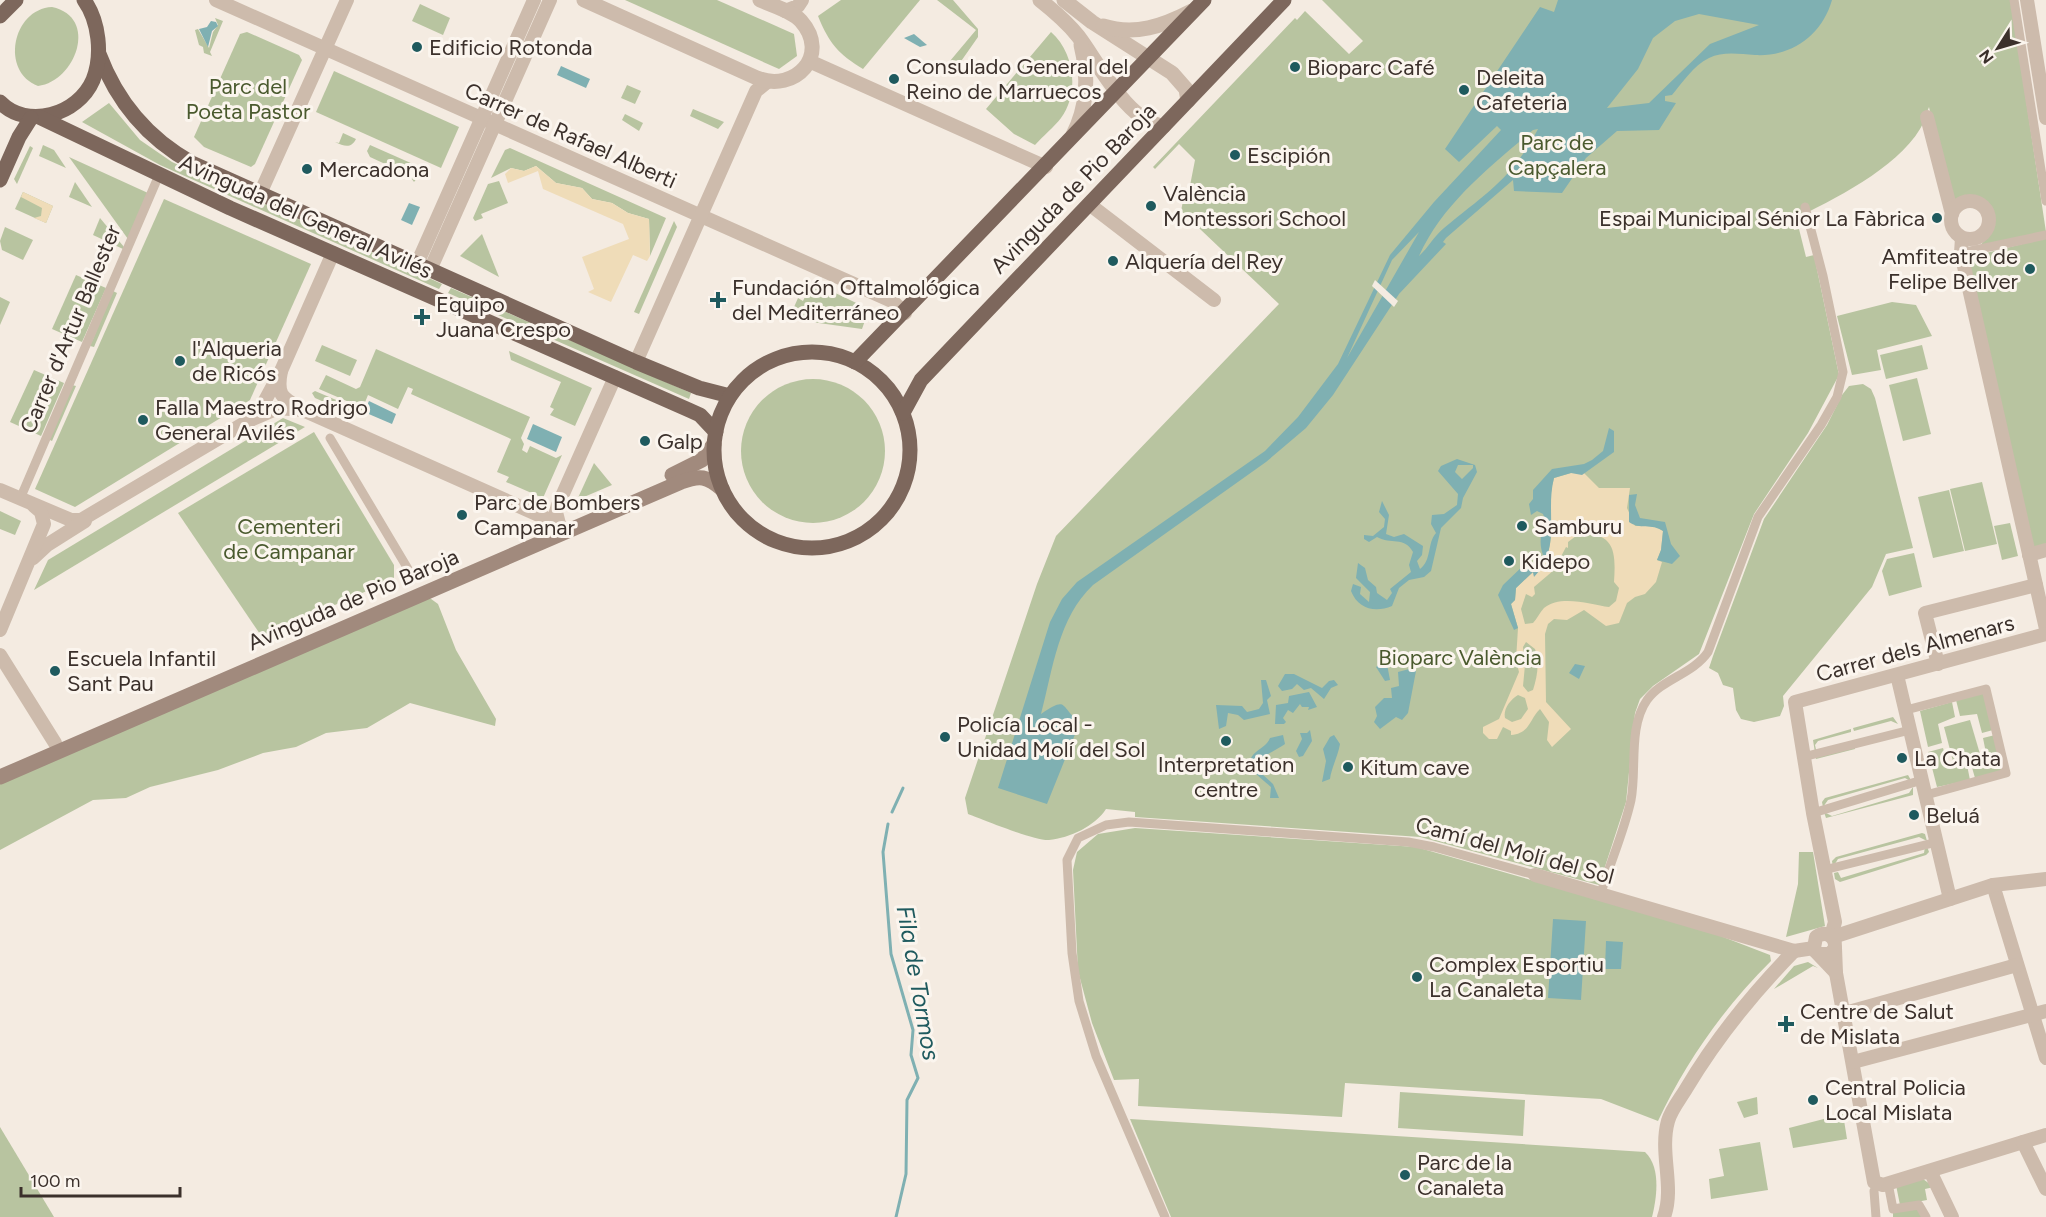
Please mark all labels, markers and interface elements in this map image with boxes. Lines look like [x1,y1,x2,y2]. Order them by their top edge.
north arrow [1968,18,2028,78]
place label: Edificio Rotonda [429,34,592,61]
marker: Edificio Rotonda [410,40,424,54]
text: N [1975,46,1998,67]
place label: Consulado General del Reino de Marruecos [906,53,1128,105]
place label: Bioparc Café [1307,54,1434,81]
marker: Bioparc Café [1288,60,1302,74]
place label: Deleita Cafeteria [1476,64,1567,116]
marker: Consulado General del Reino de Marruecos [887,72,901,86]
park label: Parc del Poeta Pastor [186,73,311,125]
street label: Carrer de Rafael Alberti [461,77,681,194]
marker: Deleita Cafeteria [1457,83,1471,97]
street label: Avinguda de Pio Baroja [985,97,1162,279]
park label: Parc de Capçalera [1508,129,1606,181]
place label: Escipión [1247,142,1330,169]
street label: Avinguda del General Avilés [175,148,436,284]
marker: Escipión [1228,148,1242,162]
place label: Mercadona [319,156,429,183]
marker: Mercadona [300,162,314,176]
place label: València Montessori School [1163,180,1346,232]
marker: València Montessori School [1144,199,1158,213]
place label: Espai Municipal Sénior La Fàbrica [1599,205,1925,232]
marker: Espai Municipal Sénior La Fàbrica [1930,211,1944,225]
street label: Carrer d'Artur Ballester [14,220,127,438]
place label: Amfiteatre de Felipe Bellver [1882,243,2019,295]
place label: Alquería del Rey [1125,248,1284,275]
marker: Alquería del Rey [1106,254,1120,268]
marker: Amfiteatre de Felipe Bellver [2023,262,2037,276]
place label: Fundación Oftalmológica del Mediterráneo [732,274,980,326]
place label: Equipo Juana Crespo [436,291,571,343]
marker: Fundación Oftalmológica del Mediterráneo [709,291,727,309]
marker: Equipo Juana Crespo [413,308,431,326]
place label: l'Alqueria de Ricós [192,335,282,387]
marker: l'Alqueria de Ricós [173,354,187,368]
place label: Falla Maestro Rodrigo General Avilés [155,394,368,446]
marker: Falla Maestro Rodrigo General Avilés [136,413,150,427]
place label: Galp [657,428,703,455]
marker: Galp [638,434,652,448]
place label: Parc de Bombers Campanar [474,489,640,541]
marker: Parc de Bombers Campanar [455,508,469,522]
park label: Cementeri de Campanar [223,513,355,565]
place label: Samburu [1534,513,1622,540]
marker: Samburu [1515,519,1529,533]
street label: Avinguda de Pio Baroja [244,543,463,656]
place label: Kidepo [1521,548,1590,575]
marker: Kidepo [1502,554,1516,568]
street label: Carrer dels Almenars [1813,609,2017,688]
park label: Bioparc València [1378,644,1542,671]
place label: Escuela Infantil Sant Pau [67,645,216,697]
marker: Escuela Infantil Sant Pau [48,664,62,678]
place label: Policía Local - Unidad Molí del Sol [957,711,1145,763]
marker: Policía Local - Unidad Molí del Sol [938,730,952,744]
marker: Interpretation centre [1219,734,1233,748]
place label: La Chata [1914,745,2001,772]
place label: Interpretation centre [1158,751,1294,803]
marker: La Chata [1895,751,1909,765]
place label: Kitum cave [1360,754,1469,781]
marker: Kitum cave [1341,760,1355,774]
place label: Beluá [1926,802,1980,829]
marker: Beluá [1907,808,1921,822]
street label: Camí del Molí del Sol [1413,811,1617,890]
water label: Fila de Tormos [891,903,946,1063]
place label: Complex Esportiu La Canaleta [1429,951,1604,1003]
marker: Complex Esportiu La Canaleta [1410,970,1424,984]
place label: Centre de Salut de Mislata [1800,998,1954,1050]
marker: Centre de Salut de Mislata [1777,1015,1795,1033]
place label: Central Policia Local Mislata [1825,1074,1966,1126]
marker: Central Policia Local Mislata [1806,1093,1820,1107]
place label: Parc de la Canaleta [1417,1149,1512,1201]
scale bar [21,1160,180,1198]
marker: Parc de la Canaleta [1398,1168,1412,1182]
text: 100 m [30,1170,80,1192]

